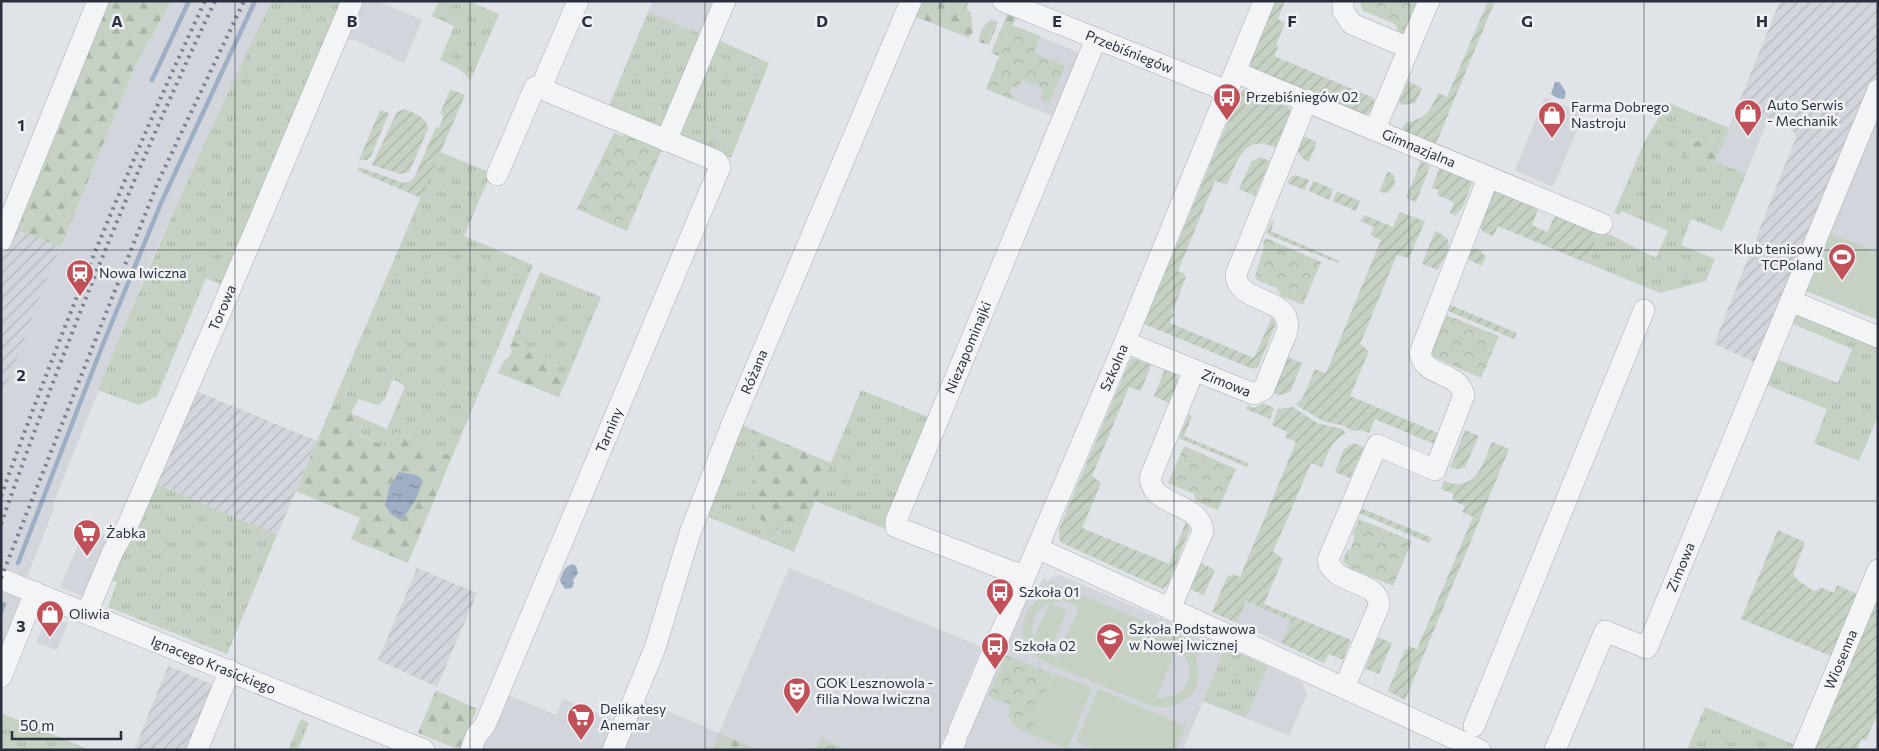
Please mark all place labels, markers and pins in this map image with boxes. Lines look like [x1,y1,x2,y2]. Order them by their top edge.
bus stop icon: Przebiśniegów 02 [1212,82,1242,121]
place label: Przebiśniegów 02 [1246,88,1359,105]
place label: Auto Serwis - Mechanik [1767,96,1843,129]
place label: Farma Dobrego Nastroju [1571,98,1669,131]
shop icon: Auto Serwis - Mechanik [1733,98,1763,137]
shop icon: Farma Dobrego Nastroju [1537,100,1567,139]
place label: Klub tenisowy TCPoland [1734,240,1823,273]
sports icon: Klub tenisowy TCPoland [1827,242,1857,281]
station icon: Nowa Iwiczna [65,258,95,297]
place label: Nowa Iwiczna [99,264,187,281]
supermarket icon: Żabka [72,518,102,557]
place label: Żabka [106,524,146,541]
bus stop icon: Szkoła 01 [985,577,1015,616]
place label: Szkoła 01 [1019,583,1079,600]
shop icon: Oliwia [35,599,65,638]
place label: Oliwia [69,605,110,622]
place label: Szkoła Podstawowa w Nowej Iwicznej [1129,620,1256,653]
school or university icon: Szkoła Podstawowa w Nowej Iwicznej [1095,622,1125,661]
bus stop icon: Szkoła 02 [980,631,1010,670]
place label: Szkoła 02 [1014,637,1076,654]
place label: GOK Lesznowola - filia Nowa Iwiczna [816,674,934,707]
theatre icon: GOK Lesznowola - filia Nowa Iwiczna [782,676,812,715]
place label: Delikatesy Anemar [600,700,666,733]
supermarket icon: Delikatesy Anemar [566,702,596,741]

